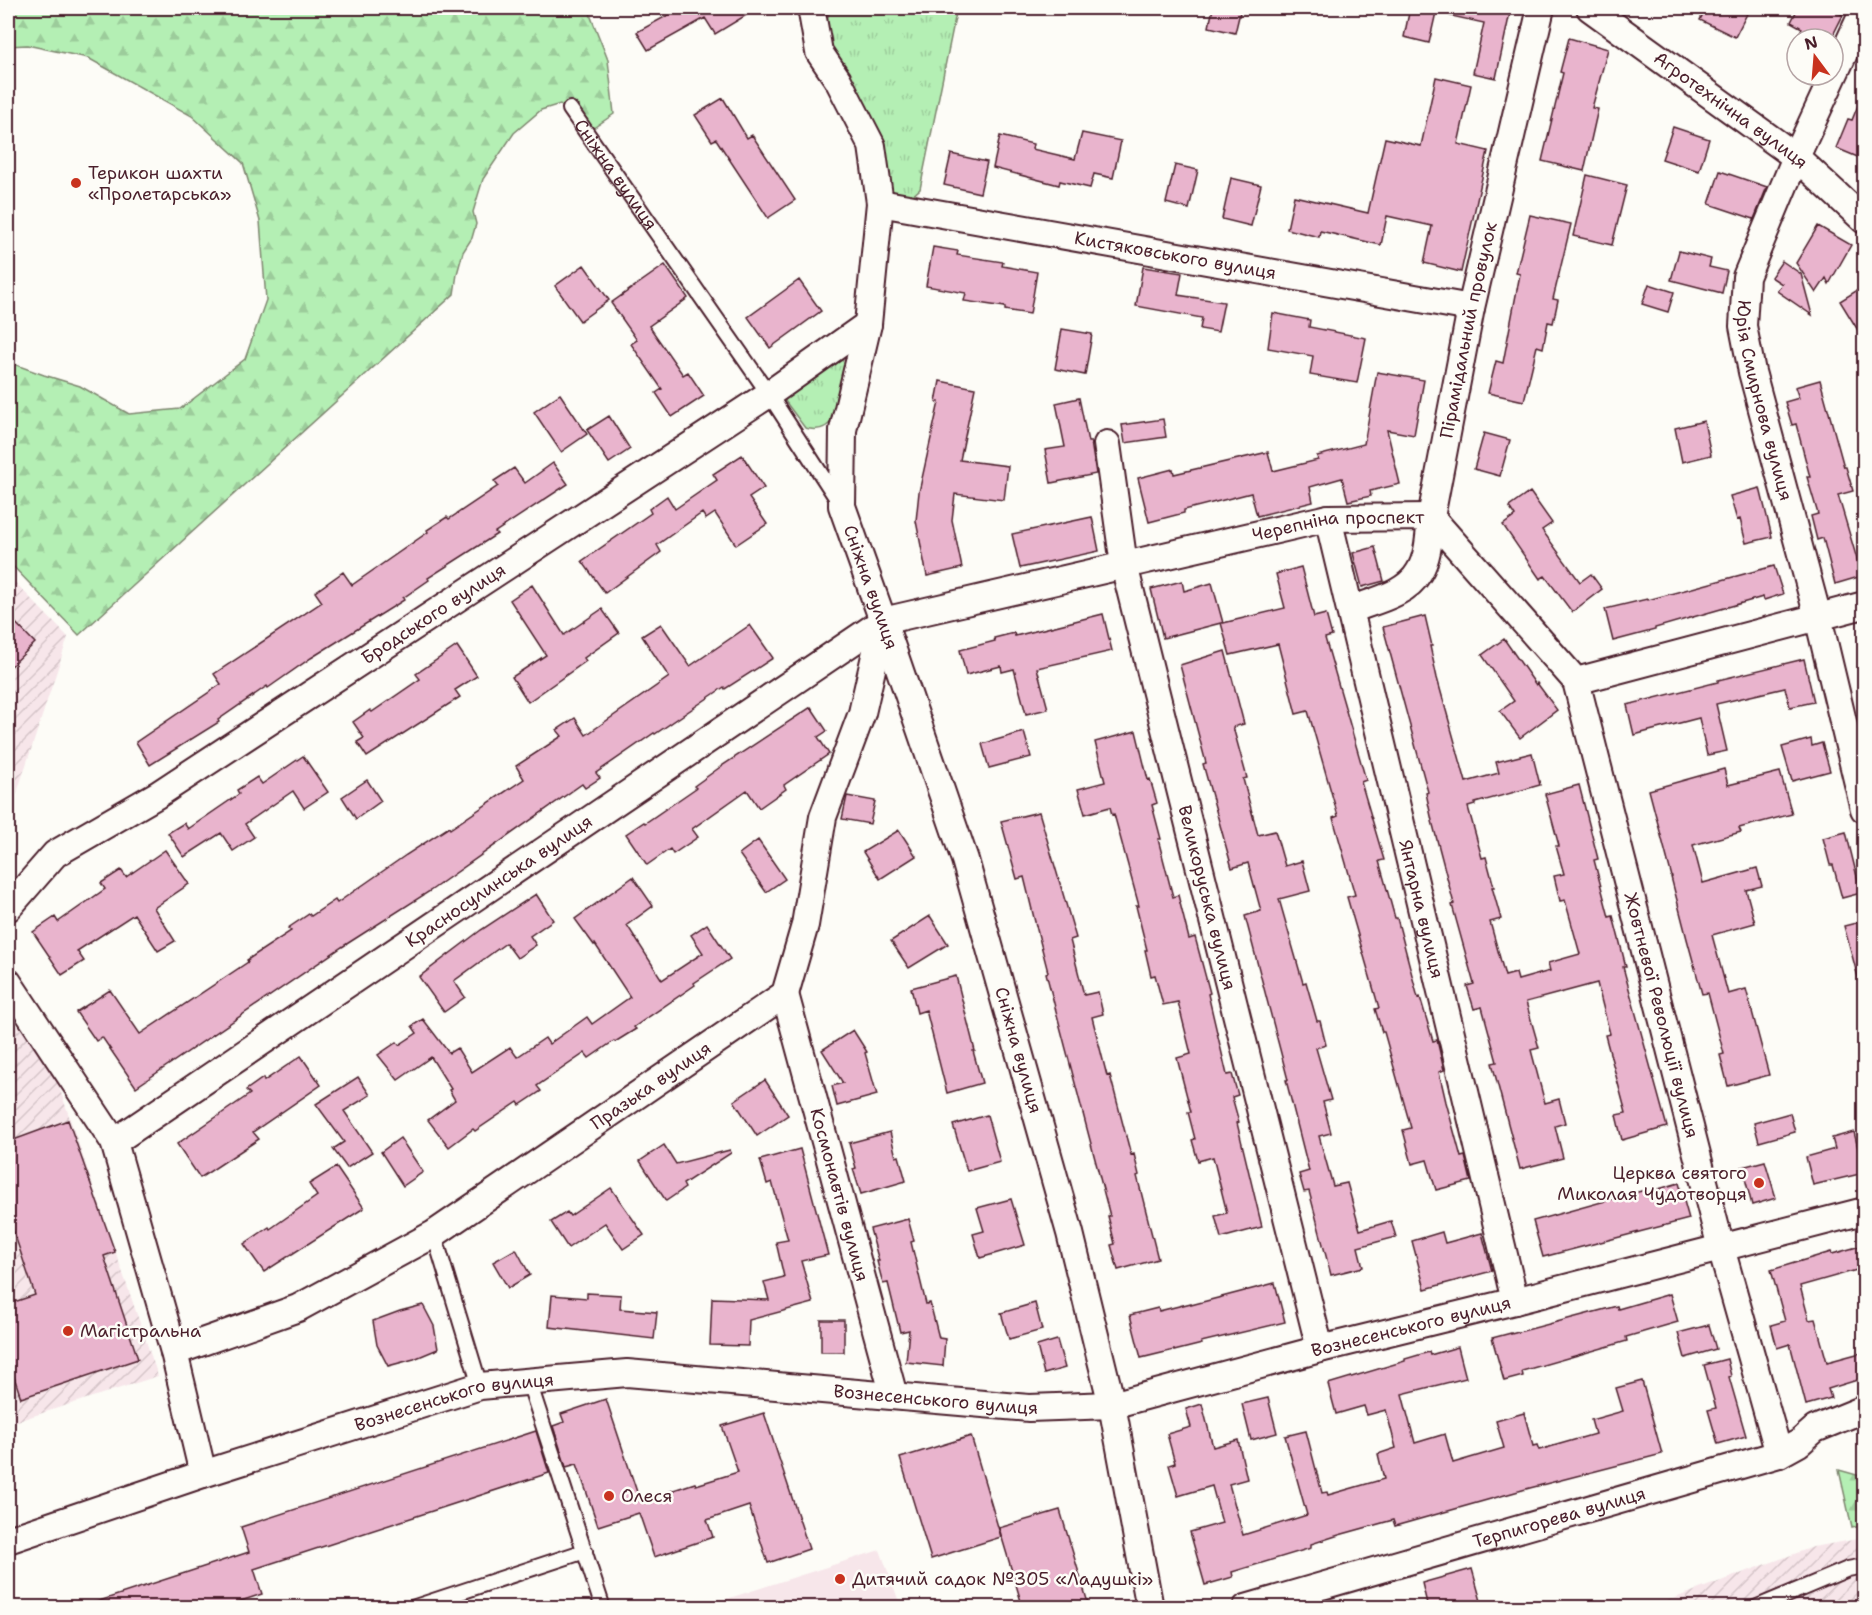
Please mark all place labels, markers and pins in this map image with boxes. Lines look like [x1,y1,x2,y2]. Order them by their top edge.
place label: Терикон шахти «Пролетарська» [88,161,231,206]
marker: Терикон шахти «Пролетарська» [69,176,83,190]
place label: Церква святого Миколая Чудотворця [1557,1161,1747,1206]
marker: Церква святого Миколая Чудотворця [1752,1176,1766,1190]
place label: Магістральна [80,1319,201,1343]
marker: Магістральна [61,1324,75,1338]
place label: Олеся [621,1484,672,1508]
marker: Олеся [602,1489,616,1503]
place label: Дитячий садок №305 «Ладушкі» [852,1567,1153,1591]
marker: Дитячий садок №305 «Ладушкі» [833,1572,847,1586]

